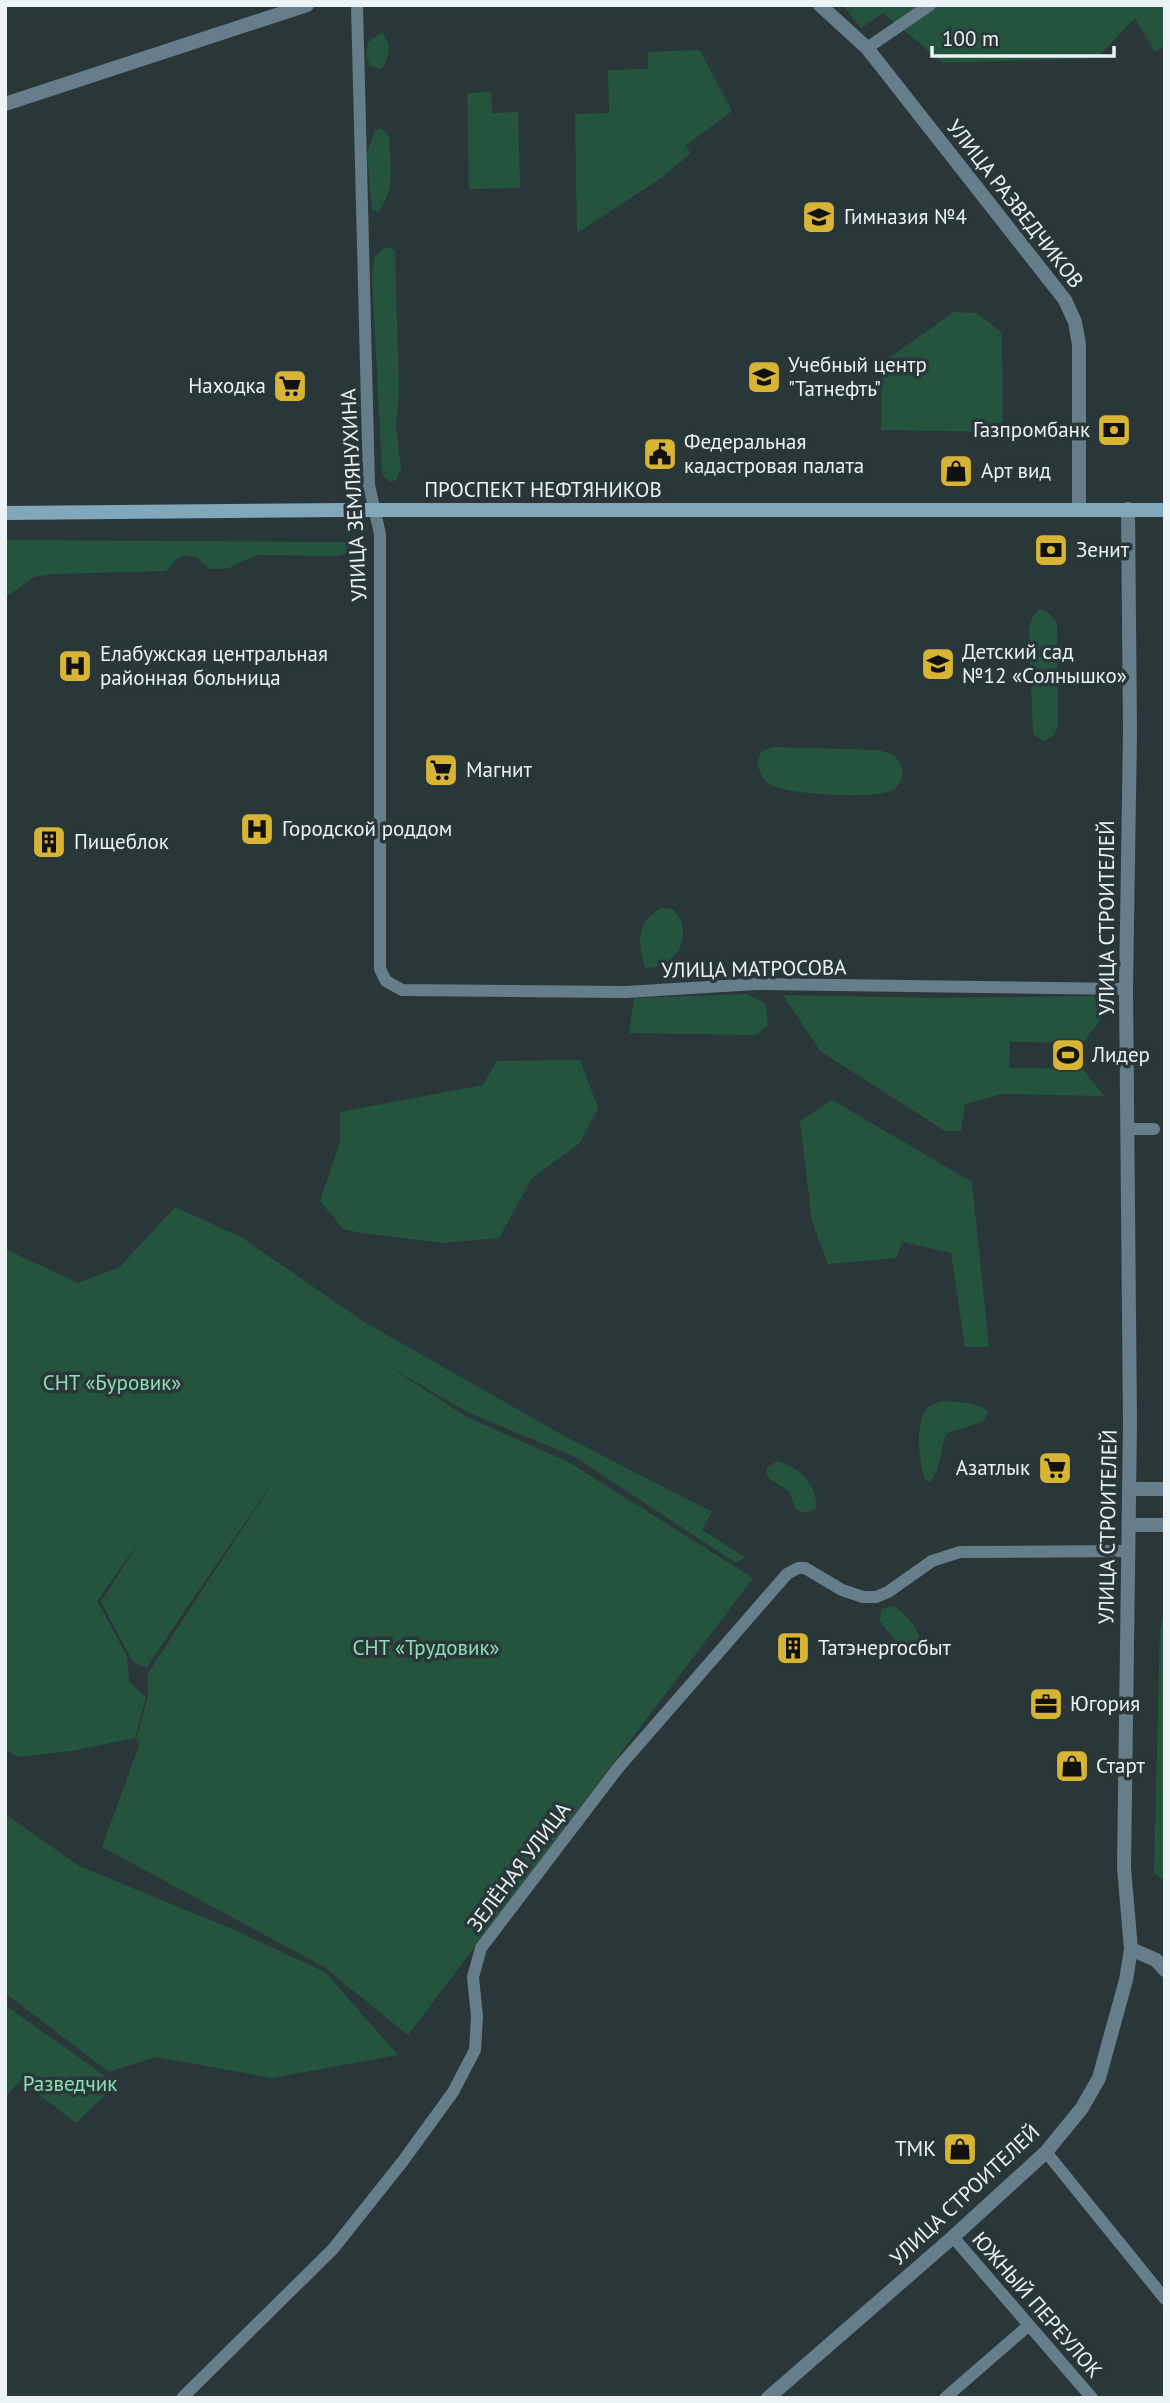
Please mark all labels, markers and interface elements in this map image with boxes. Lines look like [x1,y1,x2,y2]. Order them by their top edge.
scale bar [932,14,1114,58]
text: 100 m [942,25,999,52]
street label: УЛИЦА РАЗВЕДЧИКОВ [941,114,1090,293]
school or university icon: Гимназия №4 [800,198,838,236]
place label: Гимназия №4 [844,203,967,230]
place label: Учебный центр "Татнефть" [788,351,927,402]
school or university icon: Учебный центр "Татнефть" [745,358,783,396]
supermarket icon: Находка [271,367,309,405]
place label: Находка [188,372,266,399]
street label: УЛИЦА ЗЕМЛЯНУХИНА [334,387,373,602]
bank icon: Газпромбанк [1095,411,1133,449]
place label: Газпромбанк [973,416,1090,443]
place label: Федеральная кадастровая палата [684,428,864,479]
public building icon: Федеральная кадастровая палата [641,435,679,473]
shop icon: Арт вид [937,452,975,490]
place label: Арт вид [981,457,1051,484]
street label: ПРОСПЕКТ НЕФТЯНИКОВ [424,476,662,503]
bank icon: Зенит [1032,531,1070,569]
place label: Зенит [1076,536,1130,563]
place label: Детский сад №12 «Солнышко» [962,638,1127,689]
place label: Елабужская центральная районная больница [100,640,328,691]
school or university icon: Детский сад №12 «Солнышко» [919,645,957,683]
hospital icon: Елабужская центральная районная больница [56,647,94,685]
supermarket icon: Магнит [422,751,460,789]
place label: Магнит [466,756,533,783]
hospital icon: Городской роддом [238,810,276,848]
place label: Городской роддом [282,815,452,842]
street label: УЛИЦА СТРОИТЕЛЕЙ [1093,821,1120,1015]
building icon: Пищеблок [30,823,68,861]
place label: Пищеблок [74,828,169,855]
street label: УЛИЦА МАТРОСОВА [661,953,847,984]
sports icon: Лидер [1049,1036,1087,1074]
place label: Лидер [1091,1041,1150,1068]
park label: СНТ «Буровик» [43,1369,181,1396]
street label: УЛИЦА СТРОИТЕЛЕЙ [1092,1429,1123,1625]
supermarket icon: Азатлык [1036,1449,1074,1487]
place label: Азатлык [956,1454,1030,1481]
building icon: Татэнергосбыт [774,1629,812,1667]
park label: СНТ «Трудовик» [352,1634,500,1661]
place label: Татэнергосбыт [818,1634,952,1661]
office icon: Югория [1027,1685,1065,1723]
place label: Югория [1070,1690,1140,1717]
shop icon: Старт [1053,1747,1091,1785]
place label: Старт [1096,1752,1145,1779]
street label: ЗЕЛЁНАЯ УЛИЦА [461,1796,577,1937]
park label: Разведчик [23,2070,117,2097]
street label: УЛИЦА СТРОИТЕЛЕЙ [884,2118,1045,2271]
shop icon: ТМК [941,2130,979,2168]
place label: ТМК [895,2135,936,2162]
street label: ЮЖНЫЙ ПЕРЕУЛОК [967,2226,1108,2383]

